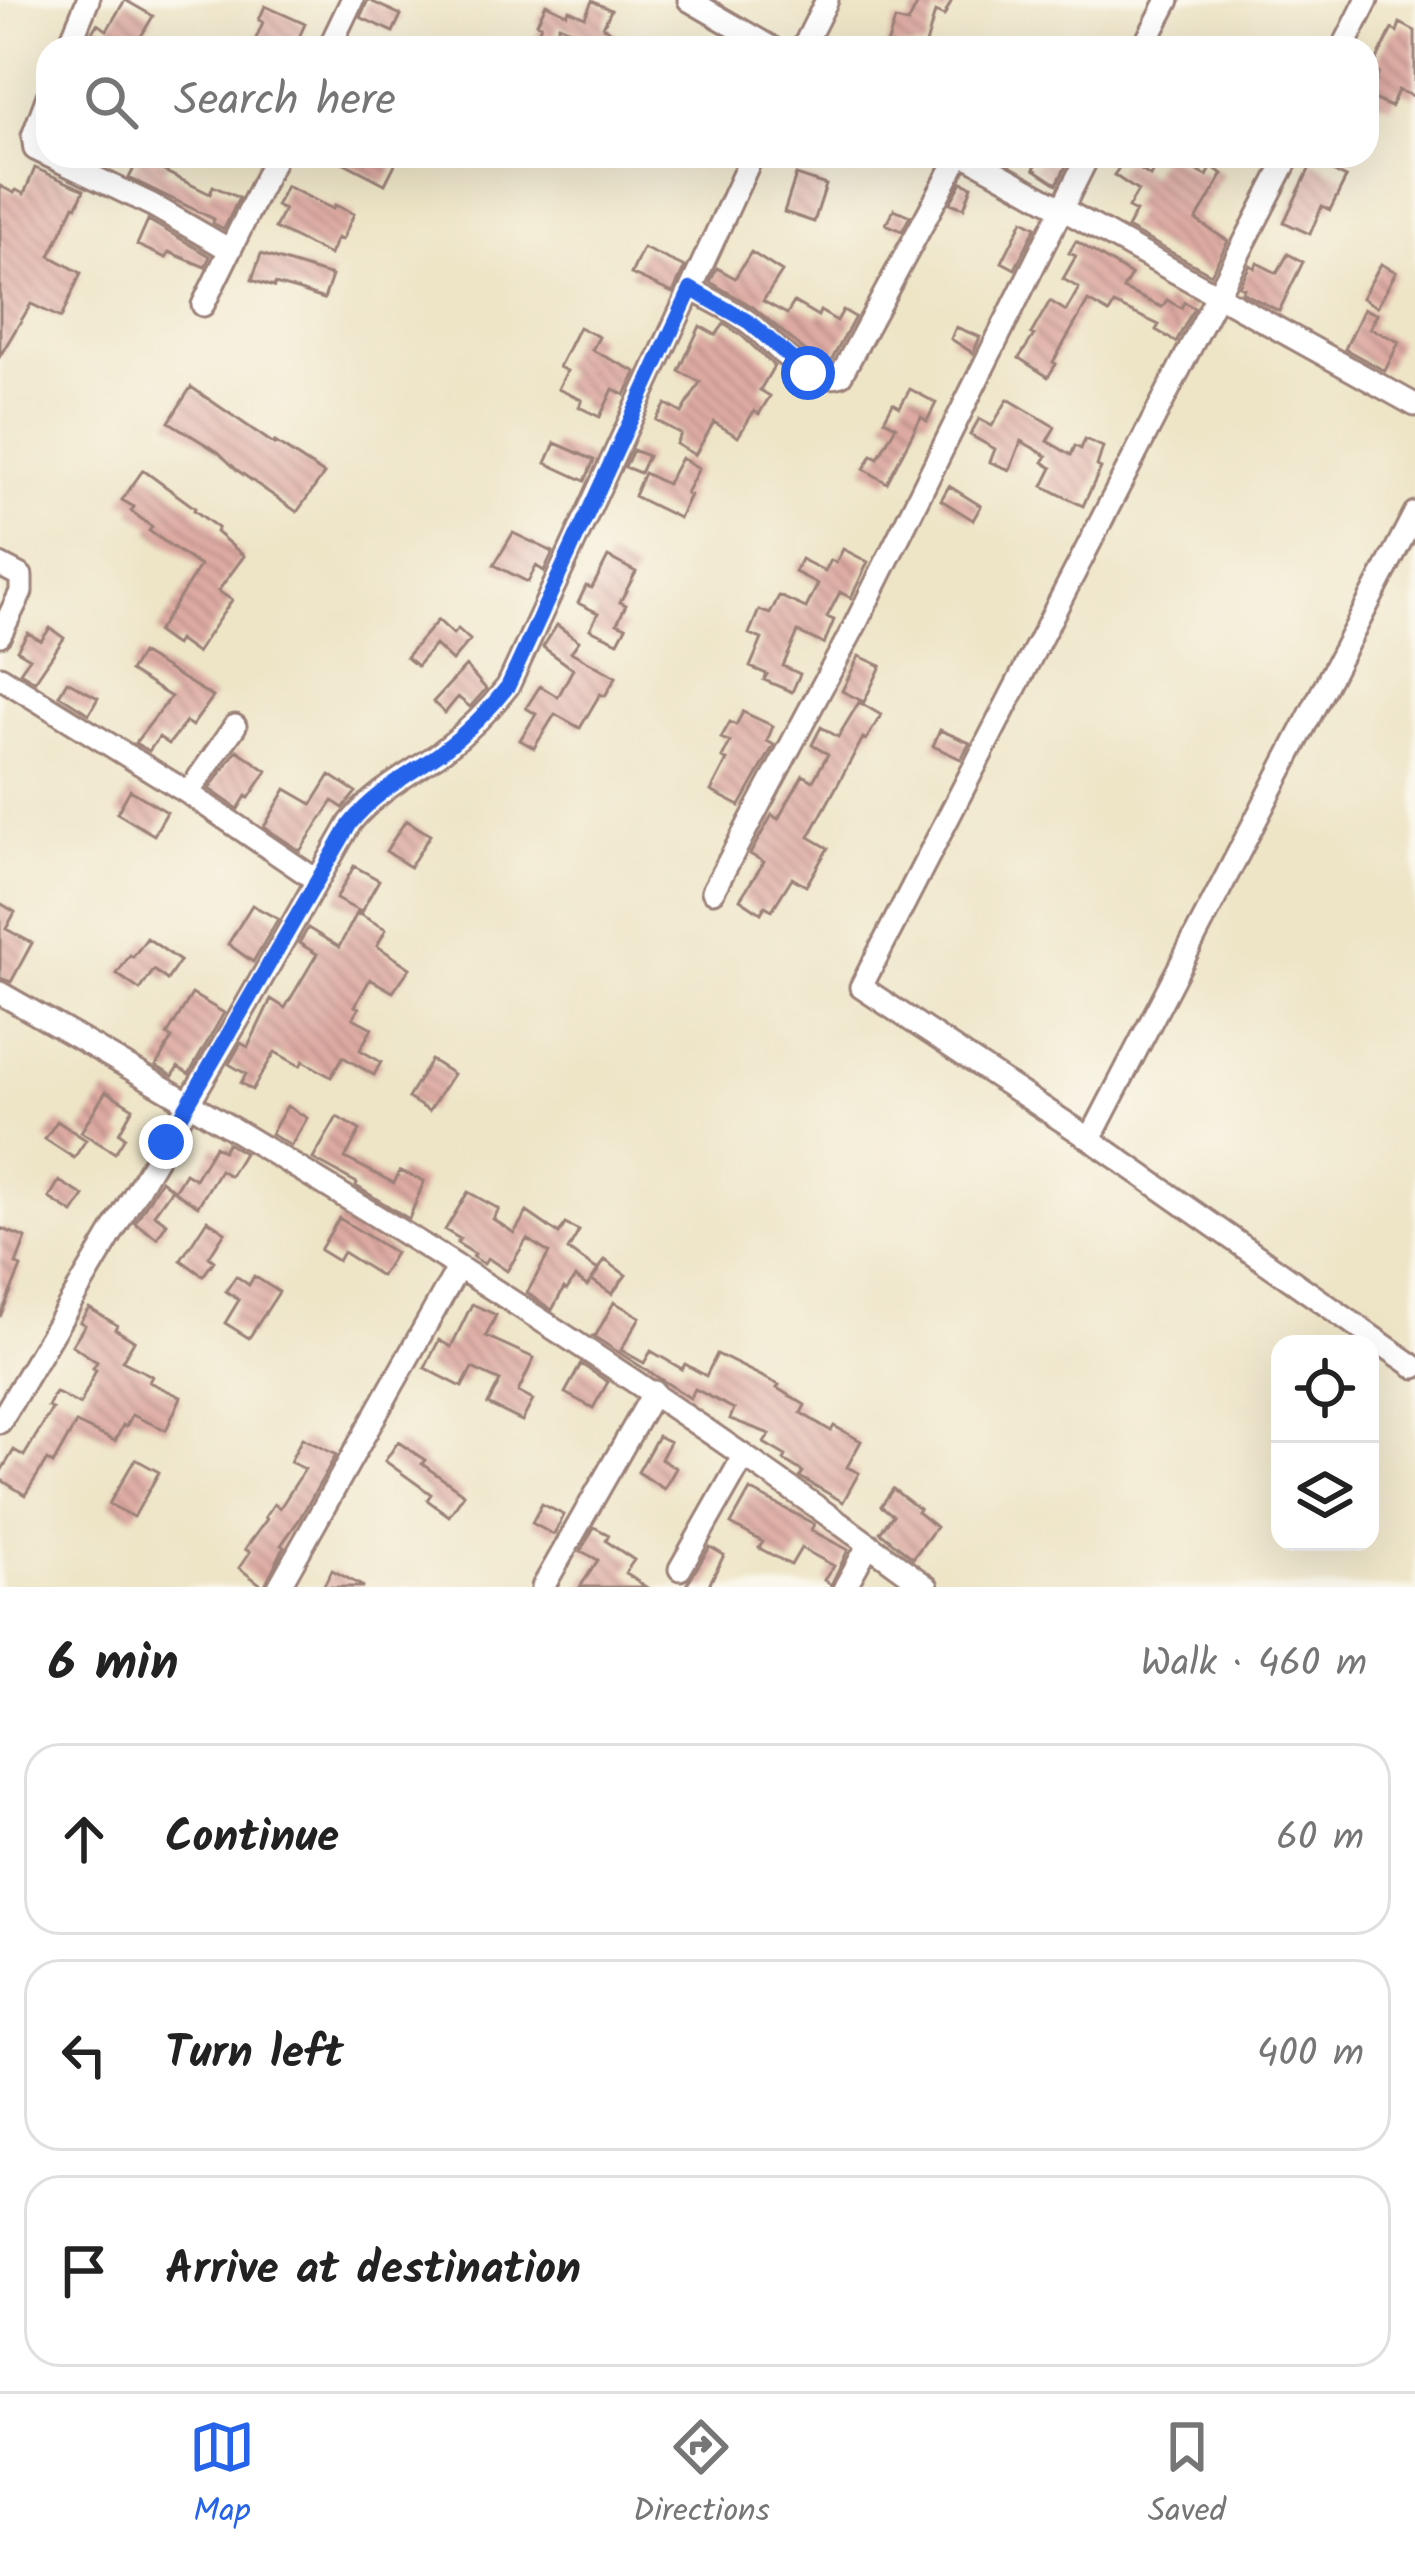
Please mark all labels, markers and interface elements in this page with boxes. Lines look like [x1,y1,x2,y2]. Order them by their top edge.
search box [36,36,1379,168]
text: Search here [174,66,396,138]
icon: search [78,69,144,135]
route start [781,346,835,400]
route end [139,1115,193,1169]
map controls [1271,1335,1379,1551]
button: locate [1271,1335,1379,1443]
button: layers [1271,1443,1379,1551]
text: 6 min [48,1625,179,1706]
text: Walk · 460 m [1140,1634,1367,1696]
text: Continue [165,1803,339,1875]
icon: ahead [51,1806,117,1872]
text: 60 m [1276,1808,1364,1870]
text: Turn left [165,2019,344,2091]
icon: left [51,2022,117,2088]
text: 400 m [1257,2024,1364,2086]
text: Arrive at destination [165,2235,581,2307]
icon: arrive [51,2238,117,2304]
tab: Map [189,2414,255,2539]
tab: Directions [633,2414,770,2539]
tab: Saved [1148,2414,1226,2539]

